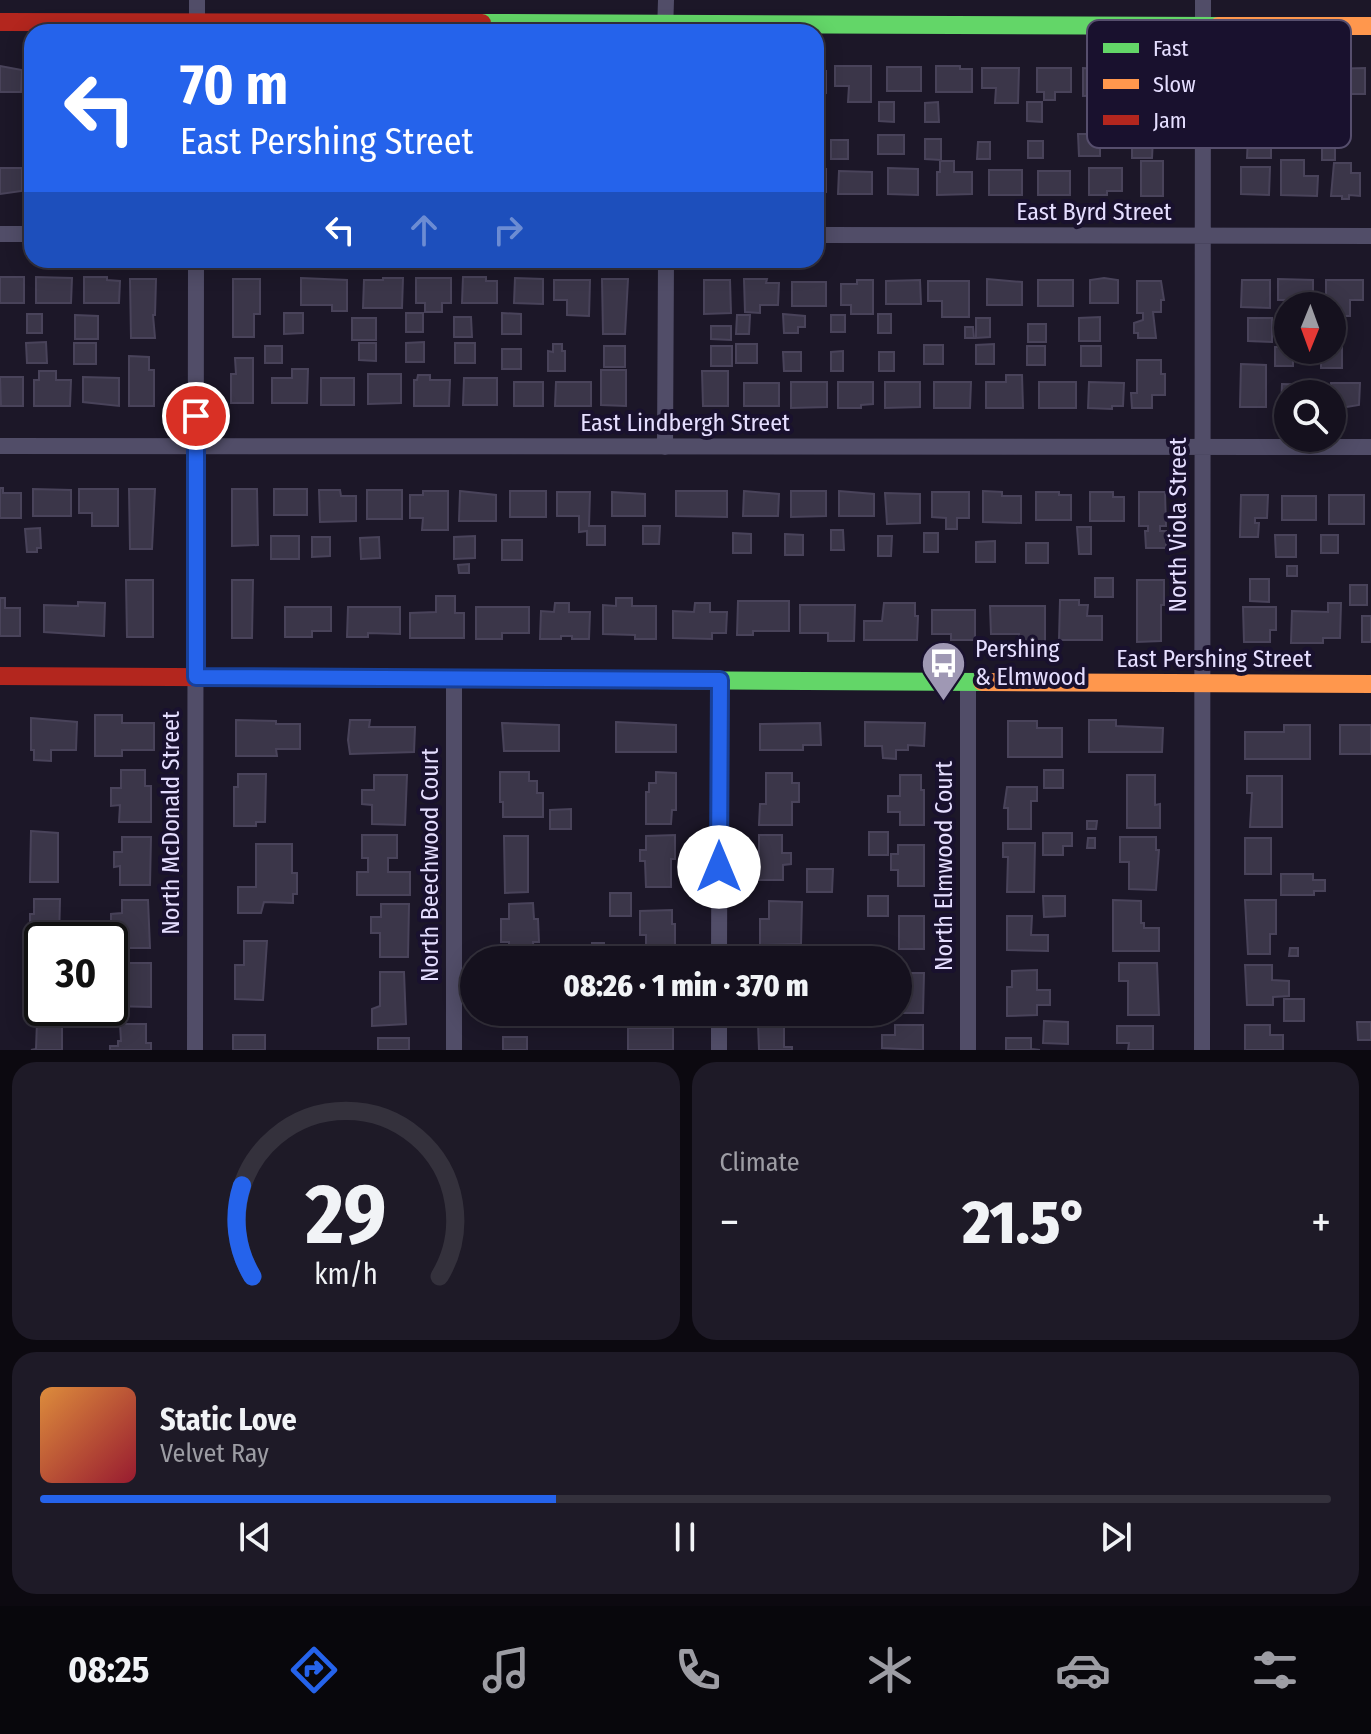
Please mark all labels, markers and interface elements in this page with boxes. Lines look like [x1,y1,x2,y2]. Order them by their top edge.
legend [1087,20,1351,148]
text: Fast [1153,35,1189,62]
text: 70 m [180,52,288,119]
icon: left [48,56,152,160]
text: Slow [1153,71,1196,98]
text: Jam [1153,107,1187,134]
text: East Pershing Street [180,120,473,164]
street label: East Byrd Street [1016,198,1172,226]
icon: left [318,208,362,252]
icon: ahead [402,208,446,252]
icon: right [486,208,530,252]
north arrow [1274,292,1346,364]
map controls [1274,292,1346,452]
button: search [1274,380,1346,452]
pin [162,382,230,450]
icon: arrive [174,394,218,438]
street label: East Lindbergh Street [580,409,790,437]
street label: North Viola Street [1164,437,1192,613]
place label: Pershing & Elmwood [975,635,1086,691]
bus stop icon: Pershing & Elmwood [920,639,968,702]
street label: East Pershing Street [1116,645,1312,673]
street label: North McDonald Street [157,711,185,935]
street label: North Beechwood Court [416,748,444,982]
street label: North Elmwood Court [930,761,958,971]
position arrow [677,825,761,909]
speed limit sign: 30 [24,922,128,1026]
text: 08:26 · 1 min · 370 m [563,968,809,1004]
text: Climate [720,1147,800,1178]
text: 29 [304,1165,386,1265]
text: 21.5° [963,1187,1088,1259]
text: − [720,1196,739,1249]
text: + [1311,1196,1331,1249]
text: km/h [314,1257,378,1292]
text: Static Love [160,1402,297,1438]
text: Velvet Ray [160,1438,269,1469]
icon: previous [233,1515,277,1559]
icon: pause [663,1515,707,1559]
icon: next [1094,1515,1138,1559]
icon: directions [286,1642,342,1698]
icon: music [478,1642,534,1698]
icon: phone [670,1642,726,1698]
icon: climate [862,1642,918,1698]
icon: car [1055,1642,1111,1698]
icon: filters [1247,1642,1303,1698]
text: 08:25 [68,1648,149,1692]

